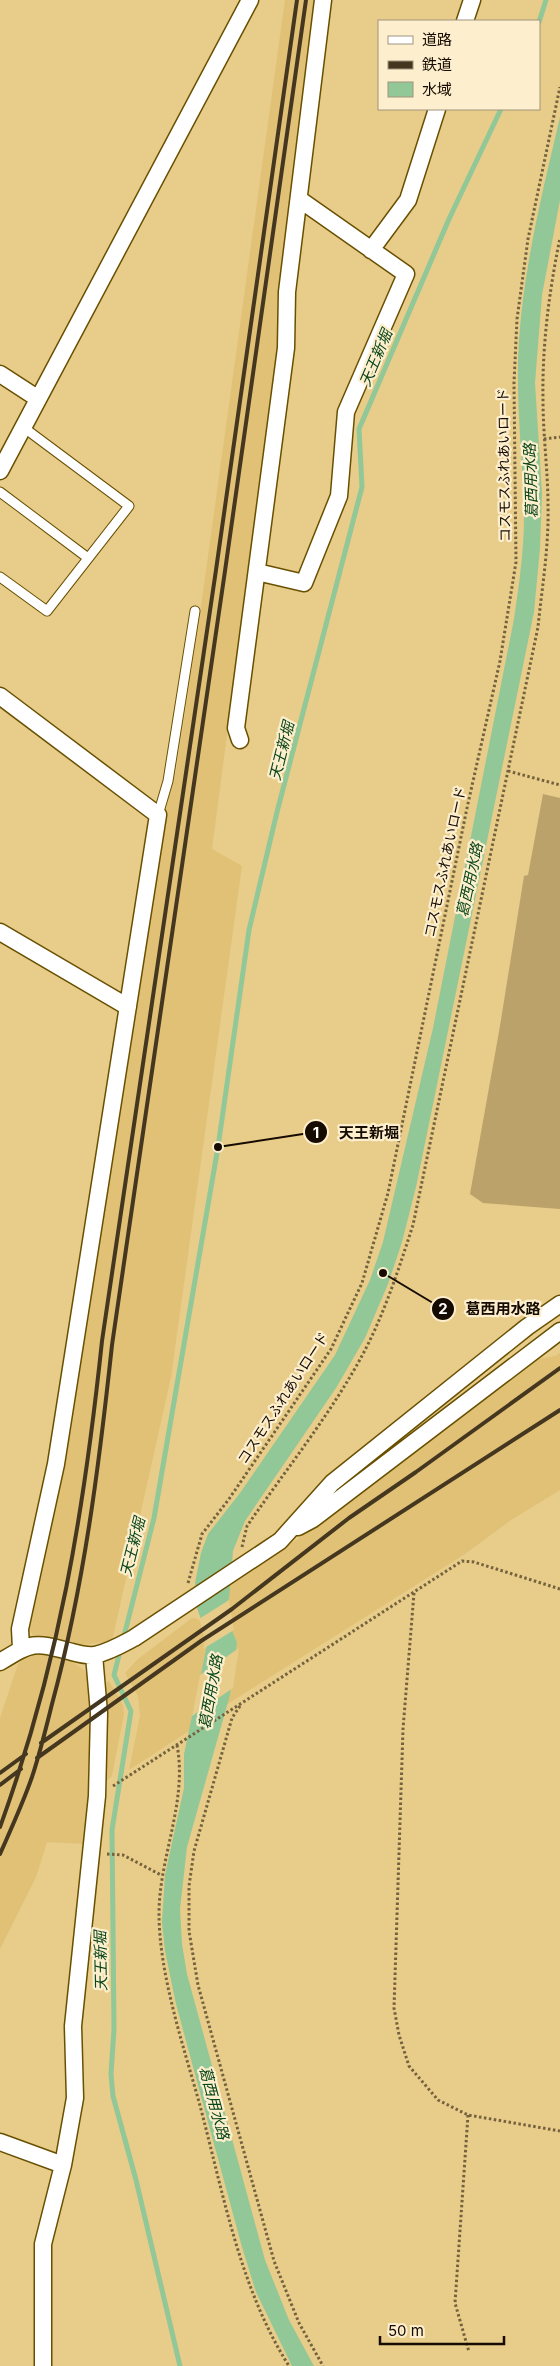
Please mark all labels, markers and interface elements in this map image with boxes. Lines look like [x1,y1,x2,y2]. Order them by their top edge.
legend [378,20,540,110]
text: 道路 [422,30,452,49]
text: 鉄道 [422,55,452,74]
text: 水域 [422,80,452,99]
water label: 天王新堀 [355,325,397,389]
street label: コスモスふれあいロード [494,388,513,542]
water label: 葛西用水路 [520,441,541,519]
water label: 天王新堀 [265,718,298,782]
street label: コスモスふれあいロード [420,785,469,939]
water label: 葛西用水路 [452,839,487,919]
callout: 天王新堀 [304,1117,409,1147]
text: 1 [313,1123,319,1142]
text: 天王新堀 [339,1123,399,1142]
callout: 葛西用水路 [431,1294,551,1324]
text: 2 [438,1299,448,1318]
text: 葛西用水路 [465,1299,541,1318]
street label: コスモスふれあいロード [234,1329,332,1467]
water label: 天王新堀 [116,1514,149,1578]
water label: 葛西用水路 [195,1651,227,1731]
water label: 天王新堀 [90,1929,111,1991]
water label: 葛西用水路 [196,2064,234,2143]
scale bar [380,2314,504,2346]
text: 50 m [388,2321,424,2340]

